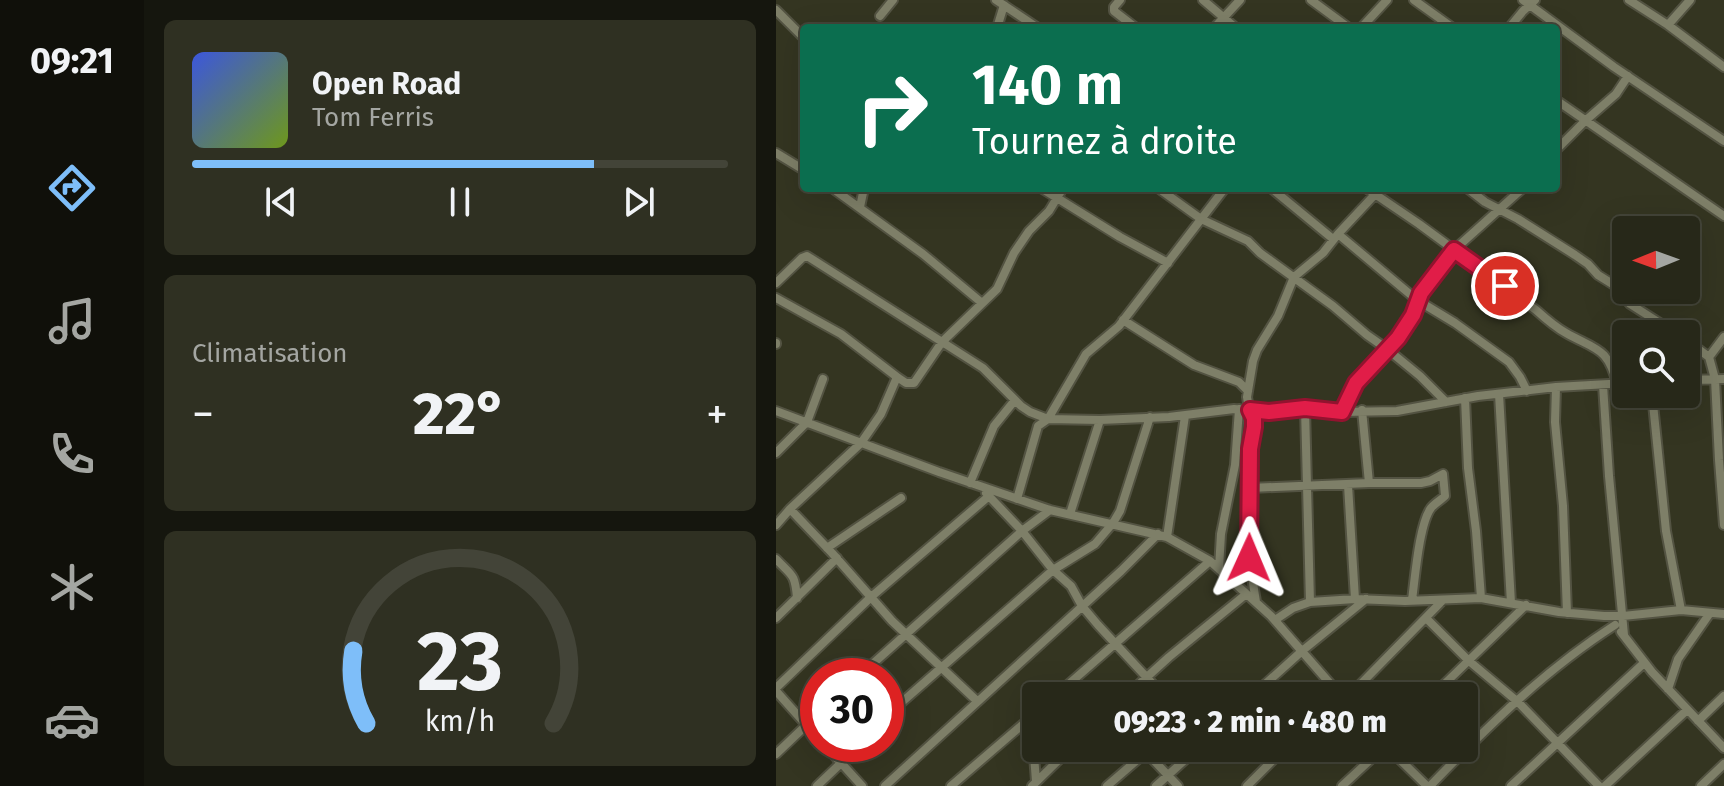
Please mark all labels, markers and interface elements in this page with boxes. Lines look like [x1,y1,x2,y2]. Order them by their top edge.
text: 09:21 [30,39,114,83]
text: 140 m [972,52,1123,119]
icon: right [840,56,944,160]
text: Open Road [312,66,461,102]
text: Tom Ferris [312,102,434,133]
text: Tournez à droite [972,120,1237,164]
icon: directions [44,160,100,216]
icon: previous [259,180,303,224]
icon: pause [438,180,482,224]
icon: next [617,180,661,224]
north arrow [1612,216,1700,304]
map controls [1612,216,1700,408]
pin [1471,252,1539,320]
icon: arrive [1483,264,1527,308]
icon: music [44,293,100,349]
button: search [1612,320,1700,408]
text: Climatisation [192,338,348,369]
text: 22° [413,378,507,450]
text: − [192,388,214,441]
text: + [706,388,728,441]
icon: phone [44,426,100,482]
position arrow [1207,516,1291,600]
icon: climate [44,559,100,615]
text: 23 [417,612,503,712]
speed limit sign: 30 [800,658,904,762]
icon: car [44,692,100,748]
text: 09:23 · 2 min · 480 m [1113,704,1387,740]
text: km/h [425,705,495,740]

